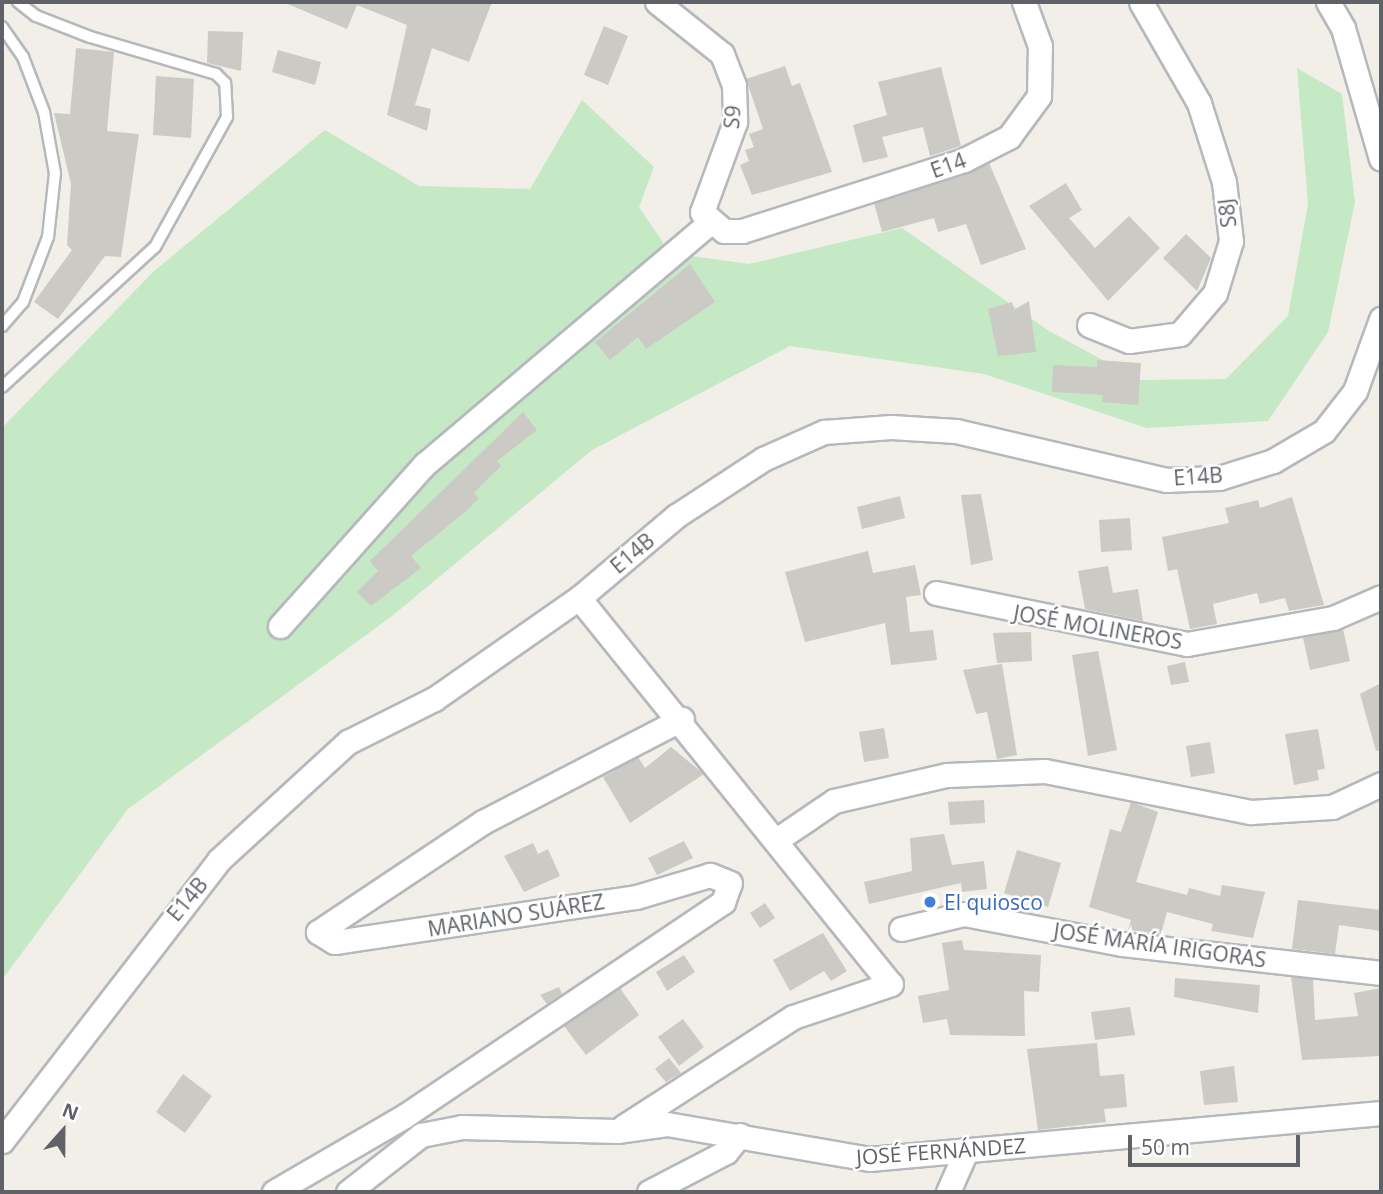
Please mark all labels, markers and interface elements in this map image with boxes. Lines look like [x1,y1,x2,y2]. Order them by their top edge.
street label: S9 [718,104,746,130]
street label: E14 [927,147,969,183]
street label: S8J [1213,197,1241,229]
street label: E14B [1173,462,1223,490]
street label: E14B [605,528,659,578]
street label: JOSÉ MOLINEROS [1012,600,1184,654]
street label: E14B [162,872,212,926]
street label: MARIANO SUÁREZ [426,889,606,941]
place label: El quiosco [944,889,1043,915]
marker: El quiosco [922,894,938,910]
street label: JOSÉ MARÍA IRIGORAS [1052,918,1268,972]
north arrow [28,1096,98,1166]
text: N [59,1096,82,1126]
scale bar [1131,1120,1302,1164]
street label: JOSÉ FERNÁNDEZ [855,1133,1027,1169]
text: 50 m [1141,1133,1190,1161]

